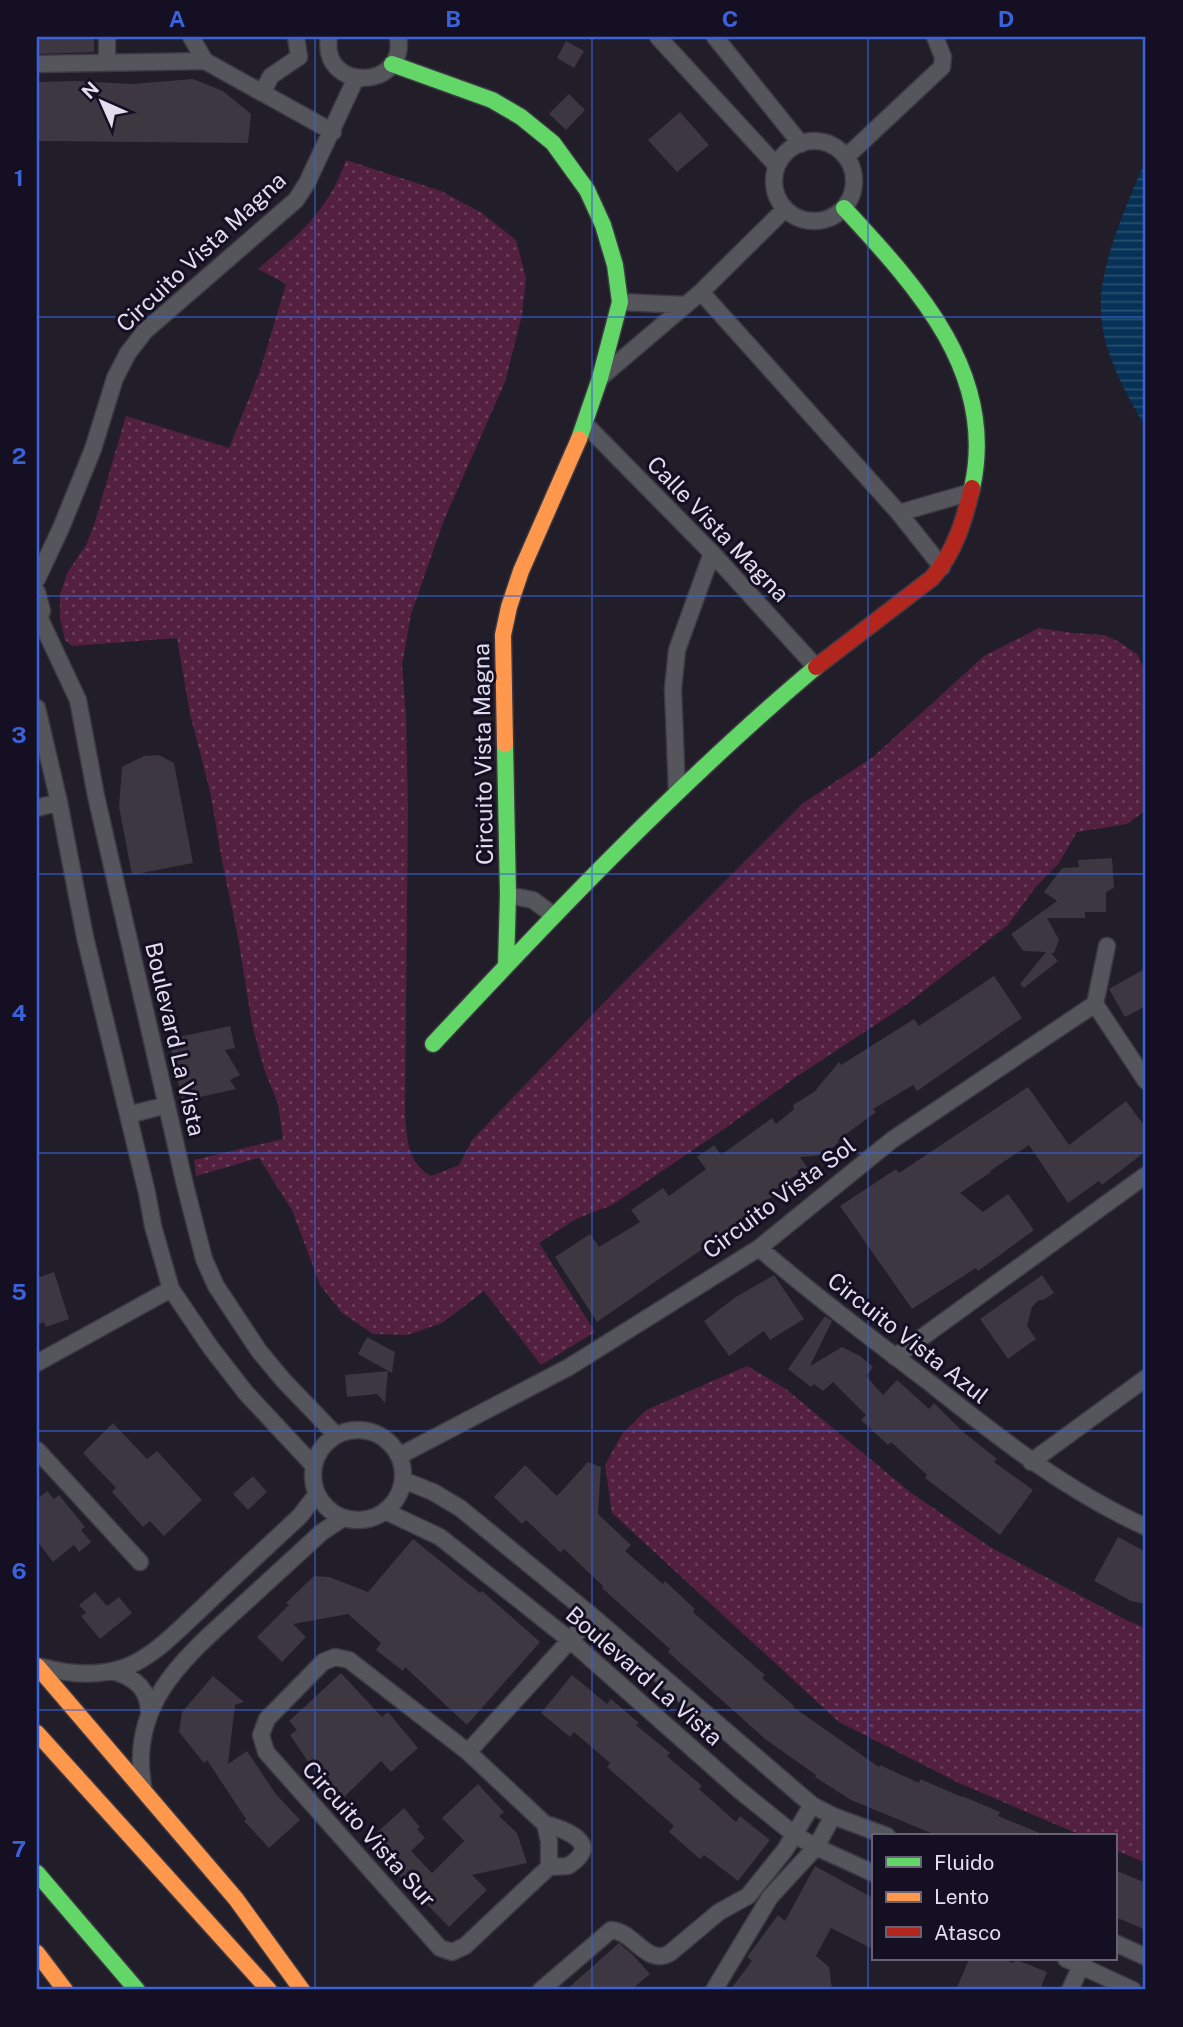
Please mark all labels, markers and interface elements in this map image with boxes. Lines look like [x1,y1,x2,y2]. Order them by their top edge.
text: A [169,5,186,32]
text: B [445,5,461,32]
text: C [722,5,738,32]
text: D [998,5,1014,32]
north arrow [66,66,136,136]
text: N [77,77,103,103]
text: 1 [14,164,24,191]
street label: Circuito Vista Magna [110,166,291,337]
text: 2 [12,442,26,469]
street label: Calle Vista Magna [642,450,795,607]
street label: Circuito Vista Magna [467,643,498,865]
text: 3 [11,721,27,748]
street label: Boulevard La Vista [140,939,211,1138]
text: 4 [11,999,27,1026]
street label: Circuito Vista Sol [697,1132,860,1264]
street label: Circuito Vista Azul [823,1267,994,1409]
text: 5 [11,1278,27,1305]
text: 6 [11,1557,27,1584]
street label: Boulevard La Vista [561,1600,728,1751]
street label: Circuito Vista Sur [297,1755,442,1912]
legend [872,1834,1116,1960]
text: 7 [12,1835,26,1862]
text: Fluido [934,1850,994,1875]
text: Lento [934,1884,989,1909]
text: Atasco [934,1920,1001,1945]

